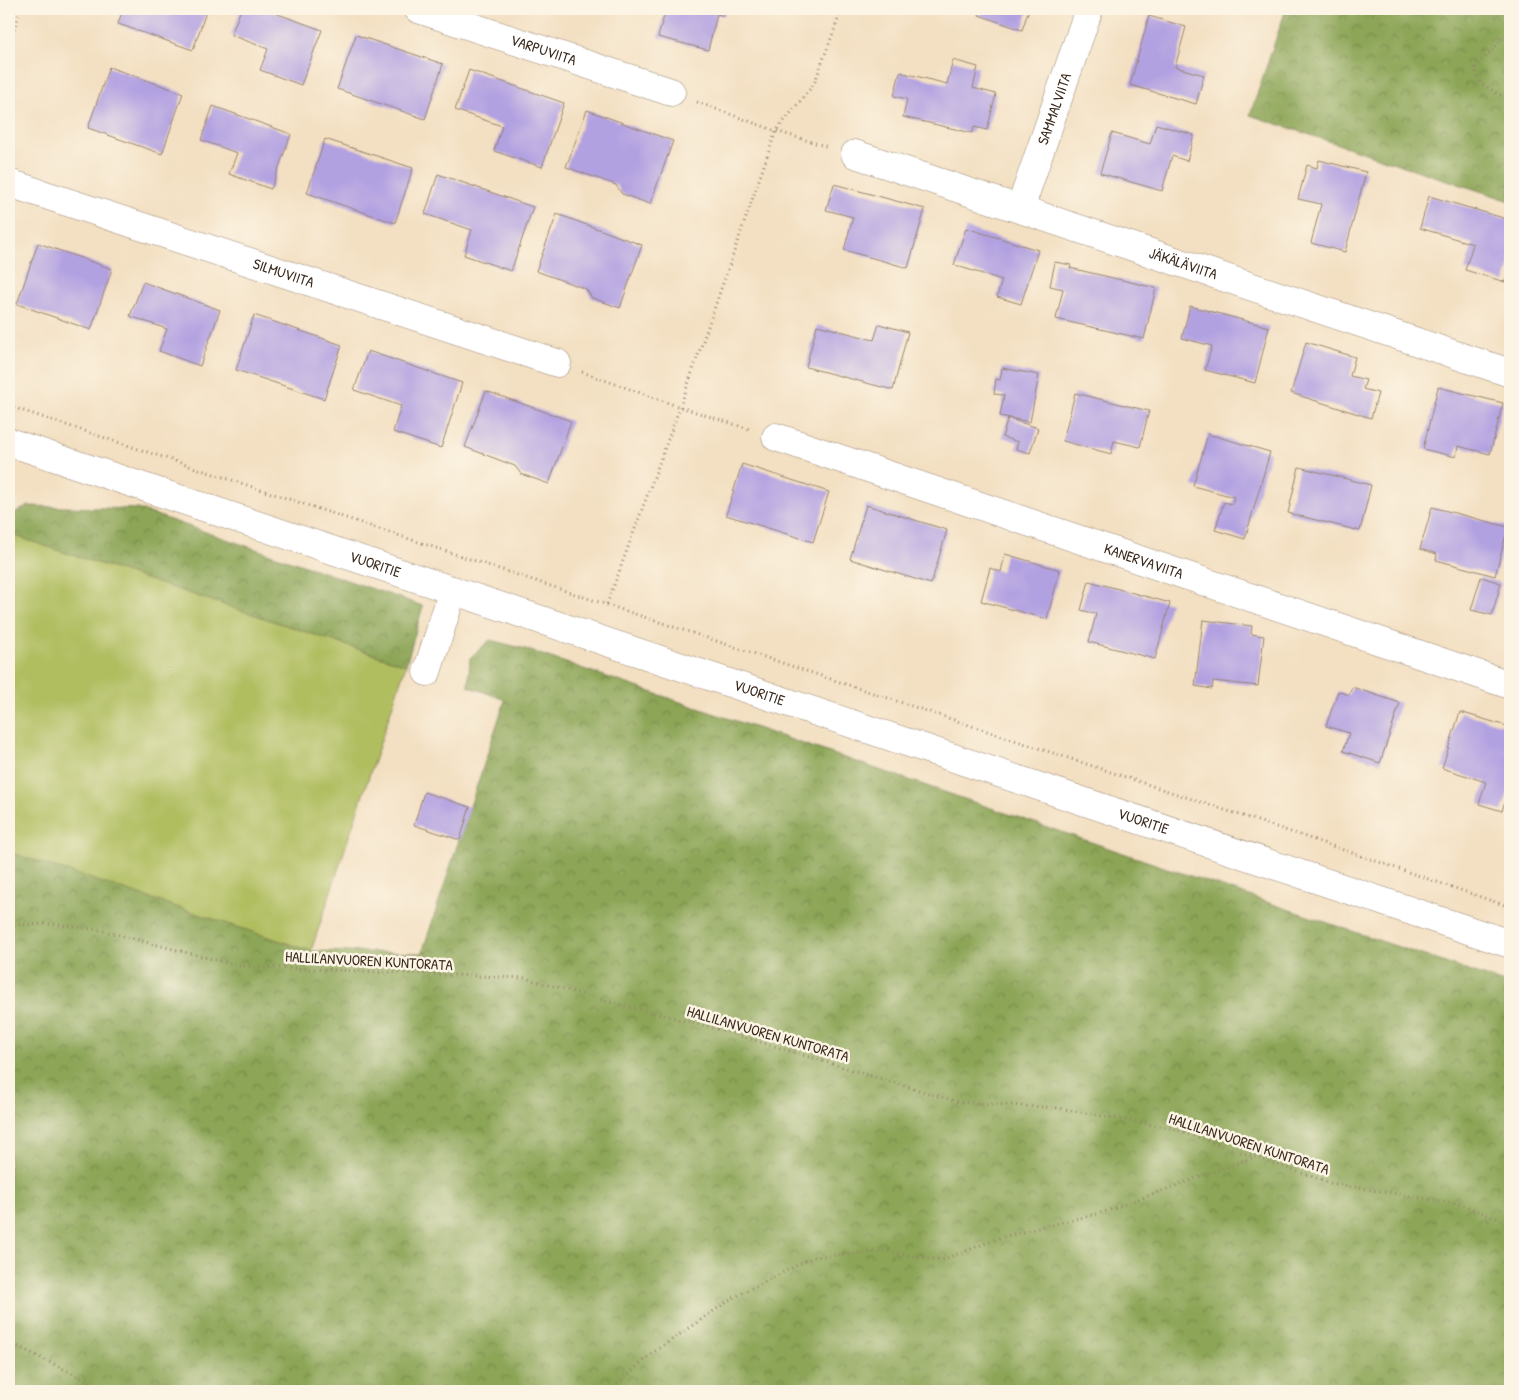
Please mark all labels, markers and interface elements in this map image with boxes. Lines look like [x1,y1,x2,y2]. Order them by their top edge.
street label: VARPUVIITA [508,29,580,70]
street label: SAMMALVIITA [1032,69,1076,147]
street label: JÄKÄLÄVIITA [1146,242,1221,285]
street label: SILMUVIITA [250,253,318,293]
street label: KANERVAVIITA [1101,538,1187,584]
street label: VUORITIE [347,546,404,582]
street label: VUORITIE [731,674,788,711]
street label: VUORITIE [1115,803,1172,839]
street label: HALLILANVUOREN KUNTORATA [285,946,454,975]
street label: HALLILANVUOREN KUNTORATA [685,1000,852,1067]
street label: HALLILANVUOREN KUNTORATA [1166,1108,1333,1180]

